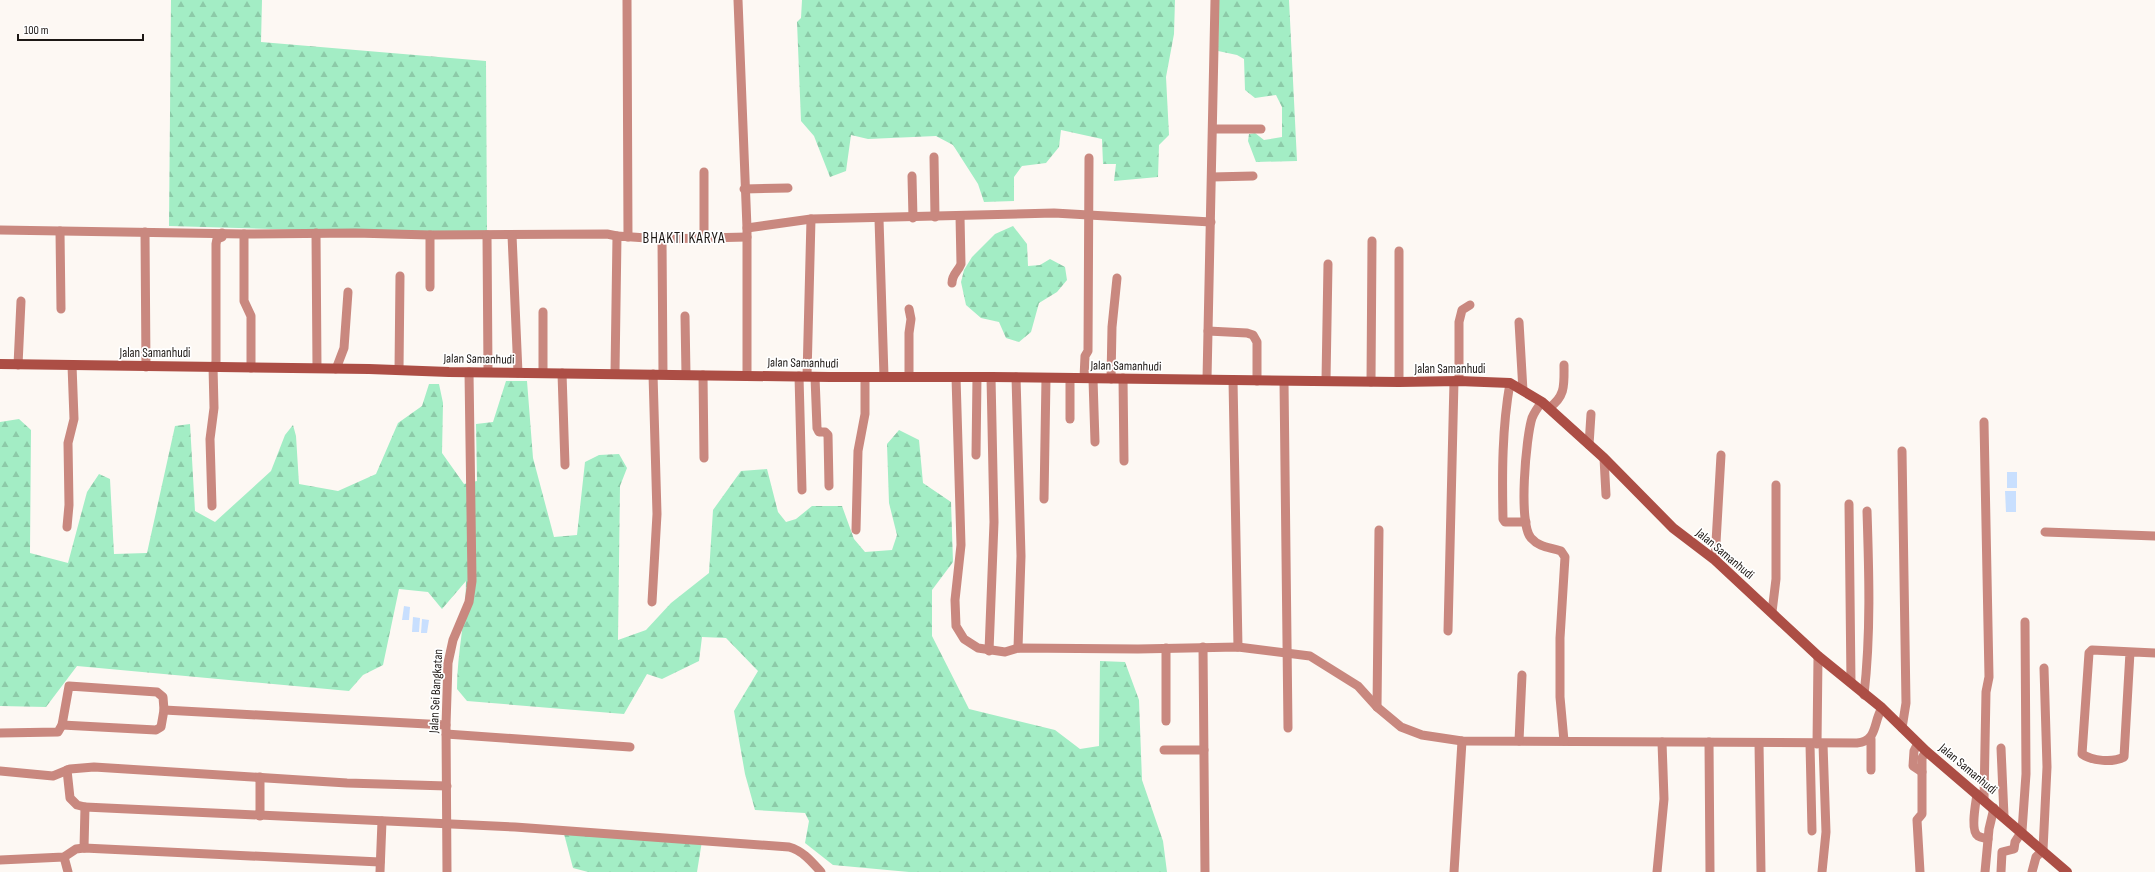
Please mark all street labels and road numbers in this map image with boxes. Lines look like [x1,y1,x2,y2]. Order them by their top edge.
street label: Jalan Samanhudi [118,345,191,361]
street label: Jalan Samanhudi [442,350,515,368]
street label: Jalan Samanhudi [766,354,839,372]
street label: Jalan Samanhudi [1089,357,1162,375]
street label: Jalan Samanhudi [1413,361,1486,377]
street label: Jalan Samanhudi [1692,524,1757,583]
street label: Jalan Sei Bangkatan [426,649,446,734]
street label: Jalan Samanhudi [1935,739,2000,798]

